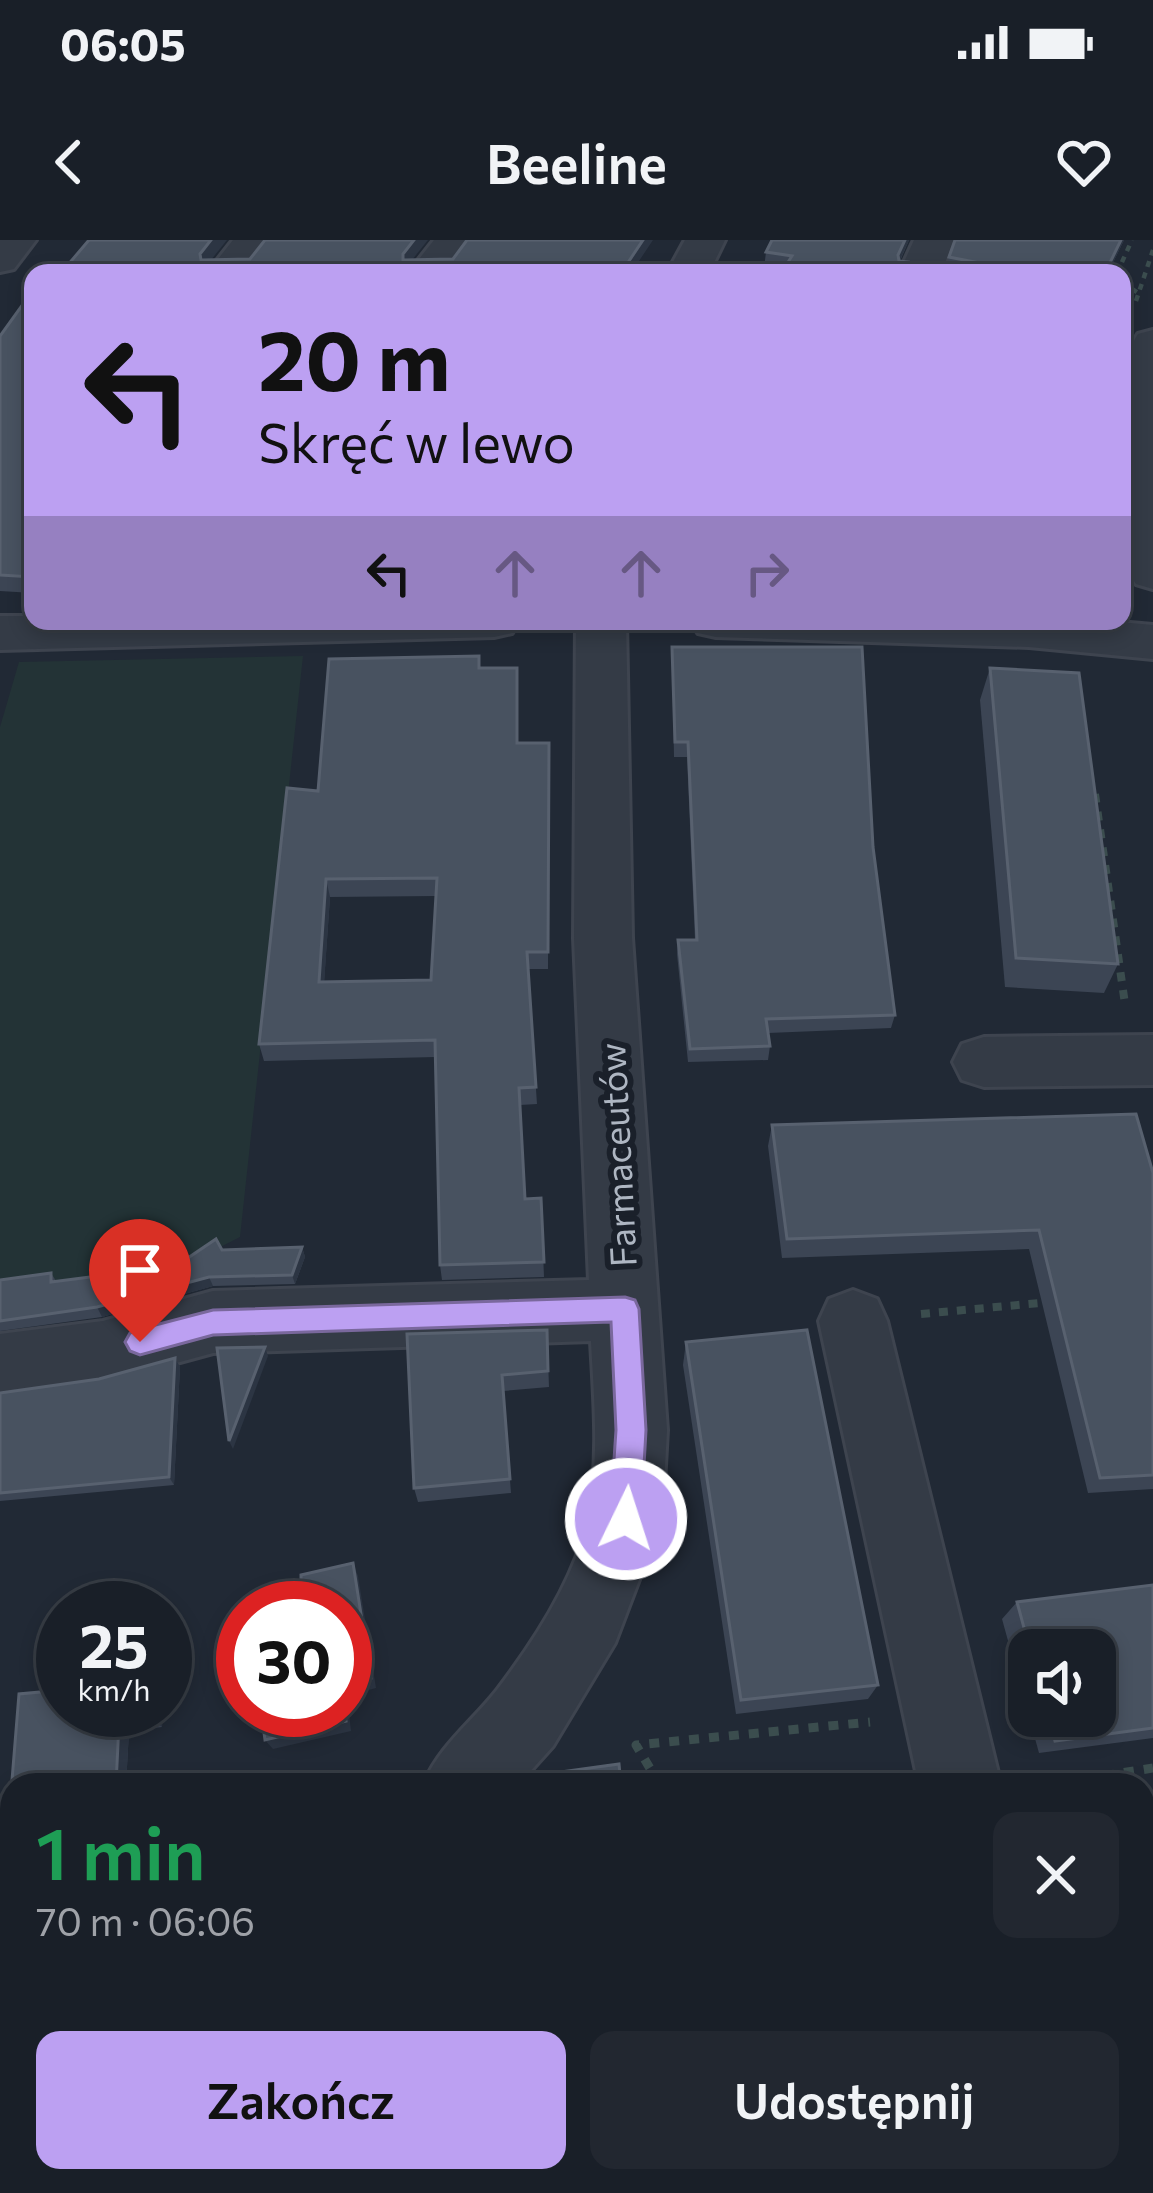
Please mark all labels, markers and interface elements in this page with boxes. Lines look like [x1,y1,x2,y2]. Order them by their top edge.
text: 06:05 [60,15,186,70]
icon: back [36,129,102,195]
text: Beeline [486,129,667,195]
icon: heart [1051,129,1117,195]
text: 20 m [258,306,450,408]
icon: left [60,312,216,468]
text: Skręć w lewo [258,408,575,474]
icon: left [356,540,422,606]
icon: ahead [482,540,548,606]
icon: ahead [608,540,674,606]
icon: right [734,540,800,606]
street label: Farmaceutów [588,1042,644,1268]
pin [89,1219,191,1342]
icon: arrive [107,1237,173,1303]
position arrow [563,1456,689,1582]
speed limit sign: 30 [216,1581,372,1737]
text: 25 [79,1607,149,1680]
map controls [1008,1629,1116,1737]
button: sound [1008,1629,1116,1737]
text: km/h [78,1670,150,1707]
text: 1 min [36,1807,206,1895]
button: close [993,1812,1119,1938]
text: 70 m · 06:06 [36,1896,255,1944]
button: Zakończ [36,2031,566,2169]
button: Udostępnij [590,2031,1119,2169]

